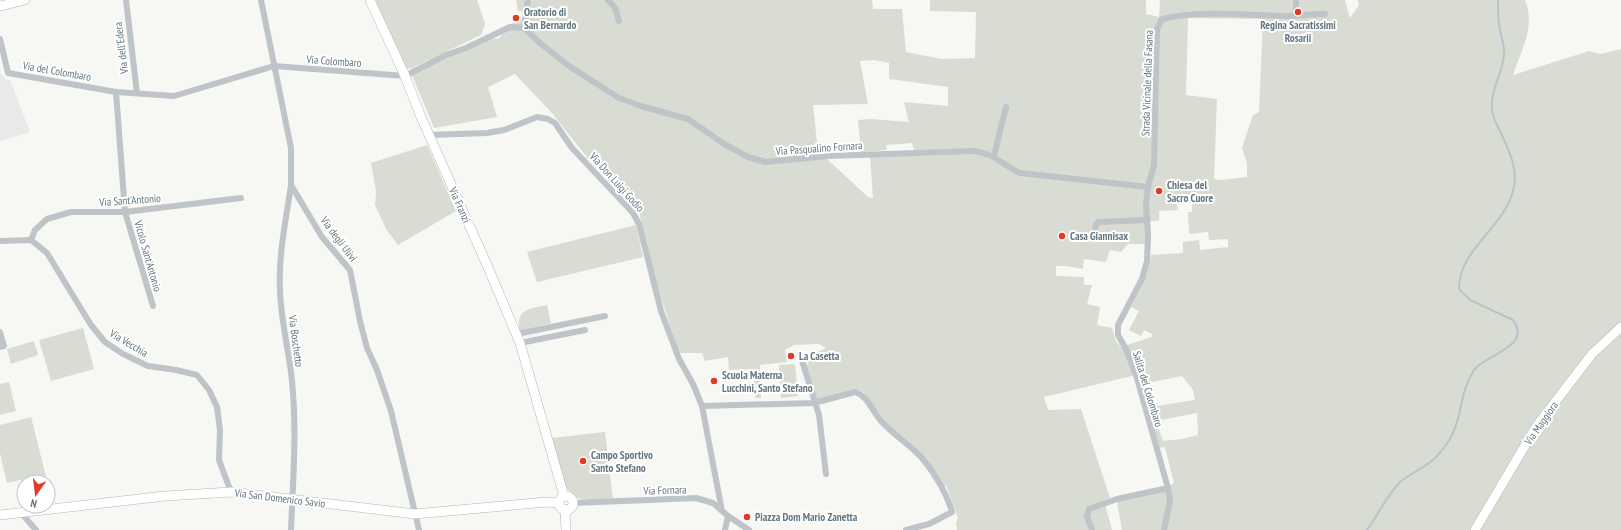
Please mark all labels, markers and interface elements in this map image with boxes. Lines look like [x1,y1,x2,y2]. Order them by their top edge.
place label: Oratorio di San Bernardo [524,5,576,32]
marker: Regina Sacratissimi Rosarii [1293,7,1303,17]
marker: Oratorio di San Bernardo [511,13,521,23]
place label: Regina Sacratissimi Rosarii [1260,18,1336,45]
street label: Via dell'Edera [111,21,131,76]
street label: Strada Vicinale della Fasana [1138,30,1156,136]
street label: Via Colombaro [305,52,362,70]
street label: Via del Colombaro [21,58,93,84]
street label: Via Pasqualino Fornara [774,138,863,158]
street label: Via Don Luigi Godio [586,149,647,215]
place label: Chiesa del Sacro Cuore [1167,178,1213,205]
street label: Via Franzi [446,184,474,225]
marker: Chiesa del Sacro Cuore [1154,186,1164,196]
street label: Via Sant'Antonio [98,191,162,209]
street label: Via degli Ulivi [317,213,360,264]
street label: Vicolo Sant'Antonio [131,218,165,293]
place label: Casa Giannisax [1070,229,1128,243]
marker: Casa Giannisax [1057,231,1067,241]
street label: Via Boschetto [285,313,307,368]
street label: Via Vecchia [106,326,151,360]
place label: La Casetta [799,349,840,363]
street label: Salita del Colombaro [1130,349,1166,429]
marker: La Casetta [786,351,796,361]
place label: Scuola Materna Lucchini, Santo Stefano [722,368,813,395]
marker: Scuola Materna Lucchini, Santo Stefano [709,376,719,386]
street label: Via Maggiora [1520,399,1561,448]
place label: Campo Sportivo Santo Stefano [591,448,653,475]
marker: Campo Sportivo Santo Stefano [578,456,588,466]
north arrow [16,474,56,514]
street label: Via Fornara [642,482,687,498]
street label: Via San Domenico Savio [233,485,326,511]
text: N [29,496,38,511]
place label: Piazza Dom Mario Zanetta [755,510,858,524]
marker: Piazza Dom Mario Zanetta [742,512,752,522]

